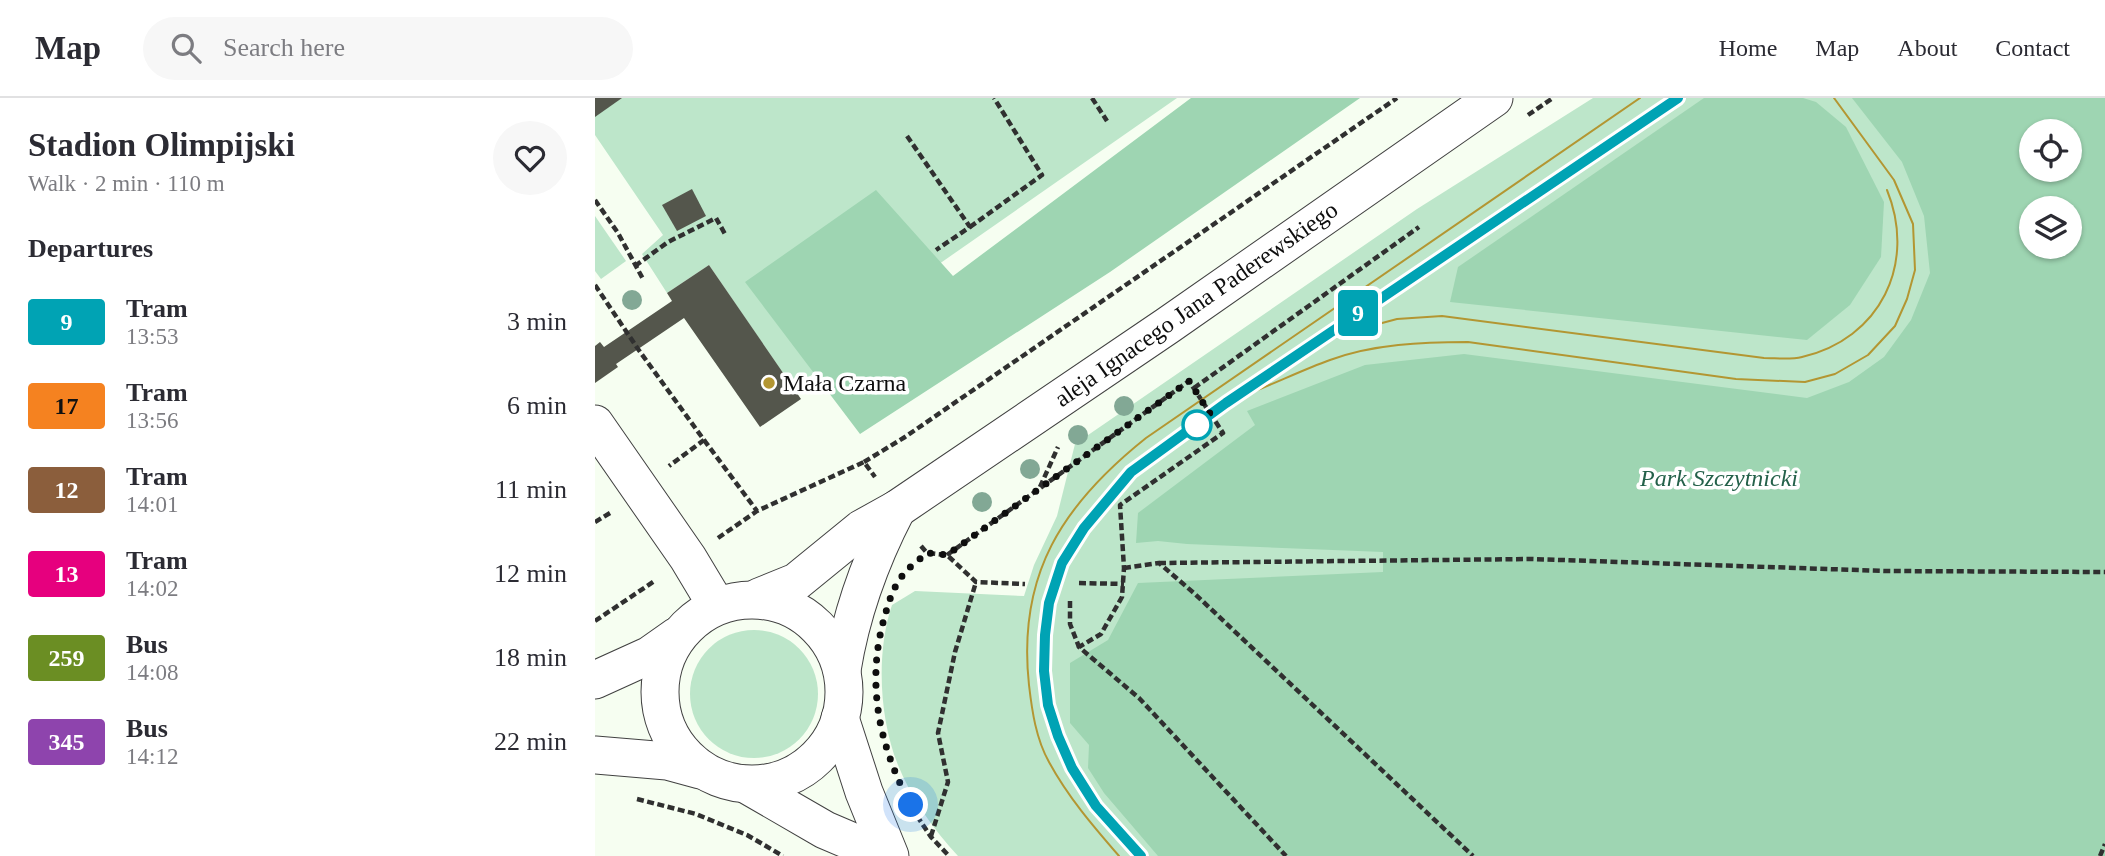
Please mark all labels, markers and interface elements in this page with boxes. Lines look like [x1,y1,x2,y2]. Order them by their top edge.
search box [143,17,633,80]
icon: search [167,29,205,67]
text: Map [35,30,101,66]
text: Search here [223,33,345,62]
text: Home [1719,35,1777,61]
text: Map [1815,35,1859,61]
text: About [1897,35,1957,61]
text: Contact [1995,35,2070,61]
map controls [2019,119,2082,259]
button: locate [2019,119,2082,182]
button: heart [493,121,567,195]
text: Stadion Olimpijski [28,127,295,163]
text: Walk · 2 min · 110 m [28,171,225,196]
street label: aleja Ignacego Jana Paderewskiego [1050,196,1342,412]
button: layers [2019,196,2082,259]
text: Departures [28,234,153,263]
line badge: 9 [1335,290,1381,336]
text: Tram [126,294,188,323]
text: 9 [1352,300,1364,326]
text: 3 min [507,307,567,336]
text: 9 [61,309,73,335]
text: 13:53 [126,324,178,349]
place label: Mała Czarna [783,370,907,396]
marker: Mała Czarna [761,375,777,391]
text: Tram [126,378,188,407]
text: 6 min [507,391,567,420]
text: 17 [55,393,79,419]
text: 13:56 [126,408,178,433]
unlabelled marker [1182,410,1212,440]
text: Tram [126,462,188,491]
park label: Park Szczytnicki [1639,465,1798,491]
text: 11 min [495,475,567,504]
text: 12 [55,477,79,503]
text: 14:01 [126,492,178,517]
text: Tram [126,546,188,575]
text: 12 min [494,559,567,588]
text: 13 [55,561,79,587]
text: 14:02 [126,576,178,601]
text: Bus [126,630,168,659]
text: 18 min [494,643,567,672]
text: 259 [49,645,85,671]
text: 14:08 [126,660,178,685]
text: Bus [126,714,168,743]
text: 22 min [494,727,567,756]
text: 345 [49,729,85,755]
text: 14:12 [126,744,178,769]
your location [893,787,928,822]

